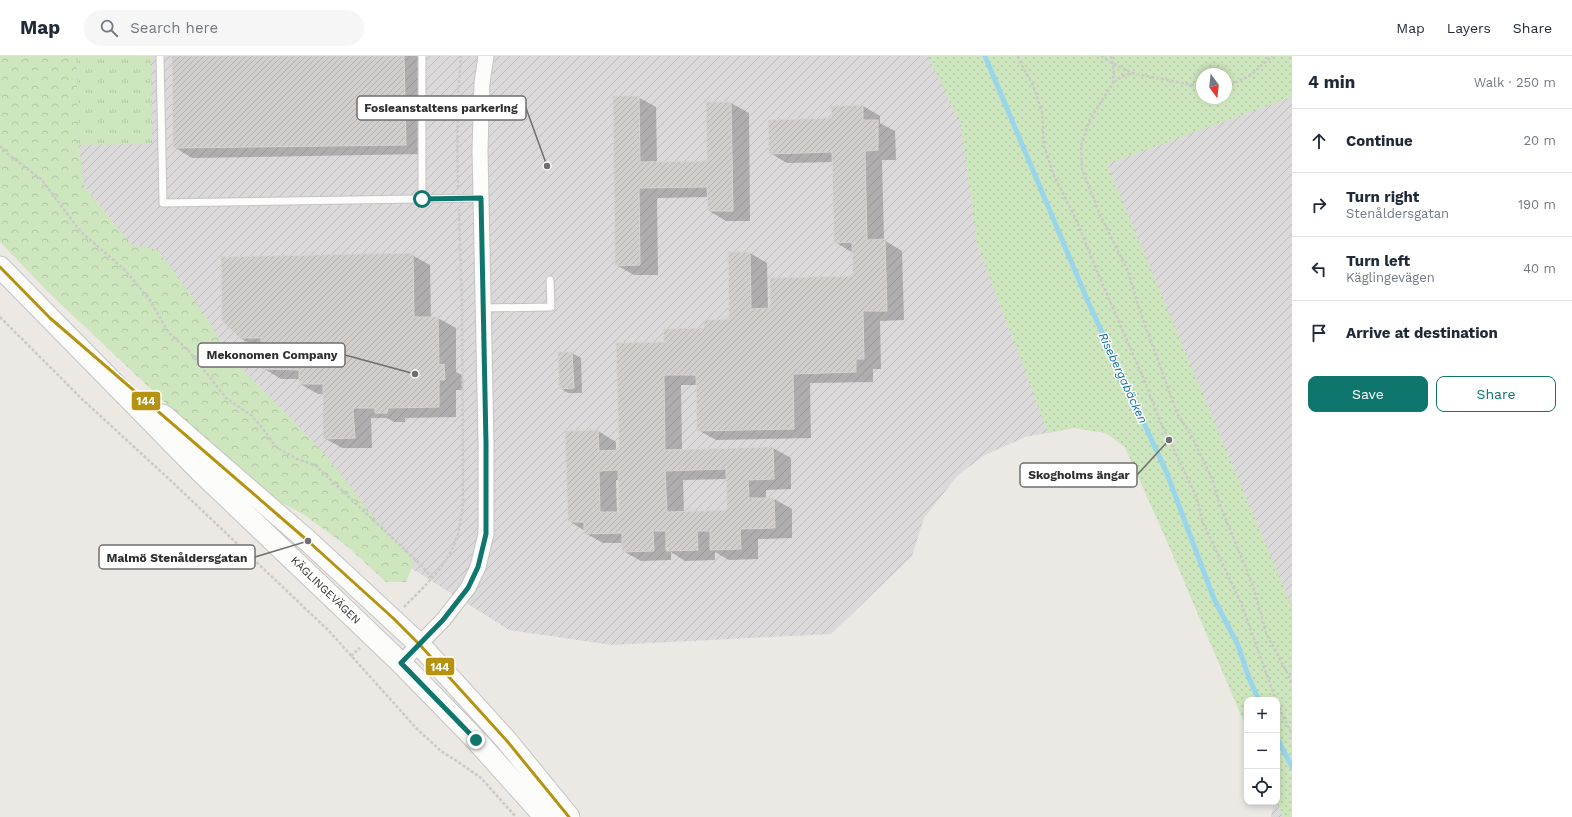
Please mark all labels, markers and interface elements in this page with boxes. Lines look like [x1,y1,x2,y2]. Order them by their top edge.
search box [84,10,364,46]
text: Map [20,16,60,39]
icon: search [98,17,120,39]
text: Search here [130,19,218,37]
text: Map [1396,20,1425,36]
text: Layers [1447,20,1491,36]
text: Share [1513,20,1552,36]
north arrow [1196,68,1232,104]
text: 4 min [1308,72,1355,92]
text: Walk · 250 m [1474,75,1556,90]
callout: Fosieanstaltens parkering [357,96,526,120]
text: Fosieanstaltens parkering [364,101,518,115]
icon: ahead [1308,130,1330,152]
text: Continue [1346,132,1413,150]
text: 20 m [1524,133,1556,148]
text: Turn right [1346,188,1419,206]
route start [413,190,431,208]
icon: right [1308,194,1330,216]
text: 190 m [1518,197,1556,212]
text: Stenåldersgatan [1346,206,1449,221]
text: Turn left [1346,252,1410,270]
icon: left [1308,258,1330,280]
text: 40 m [1523,261,1556,276]
text: Käglingevägen [1346,270,1435,285]
icon: arrive [1308,322,1330,344]
text: Arrive at destination [1346,324,1498,342]
water label: Risebergabäcken [1096,330,1150,426]
callout: Mekonomen Company [198,343,345,367]
text: Mekonomen Company [207,348,338,362]
button: Save [1308,376,1428,412]
button: Share [1436,376,1556,412]
line badge: 144 [131,391,161,411]
text: 144 [137,395,155,408]
callout: Skogholms ängar [1020,463,1137,487]
text: Skogholms ängar [1028,468,1131,482]
callout: Malmö Stenåldersgatan [99,545,255,569]
text: Malmö Stenåldersgatan [107,551,247,565]
street label: KÄGLINGEVÄGEN [288,553,364,627]
line badge: 144 [425,657,455,676]
text: 144 [431,661,449,674]
map controls [1244,697,1280,805]
button: + [1244,697,1280,733]
route end [467,731,485,749]
button: − [1244,733,1280,769]
button: locate [1244,769,1280,805]

